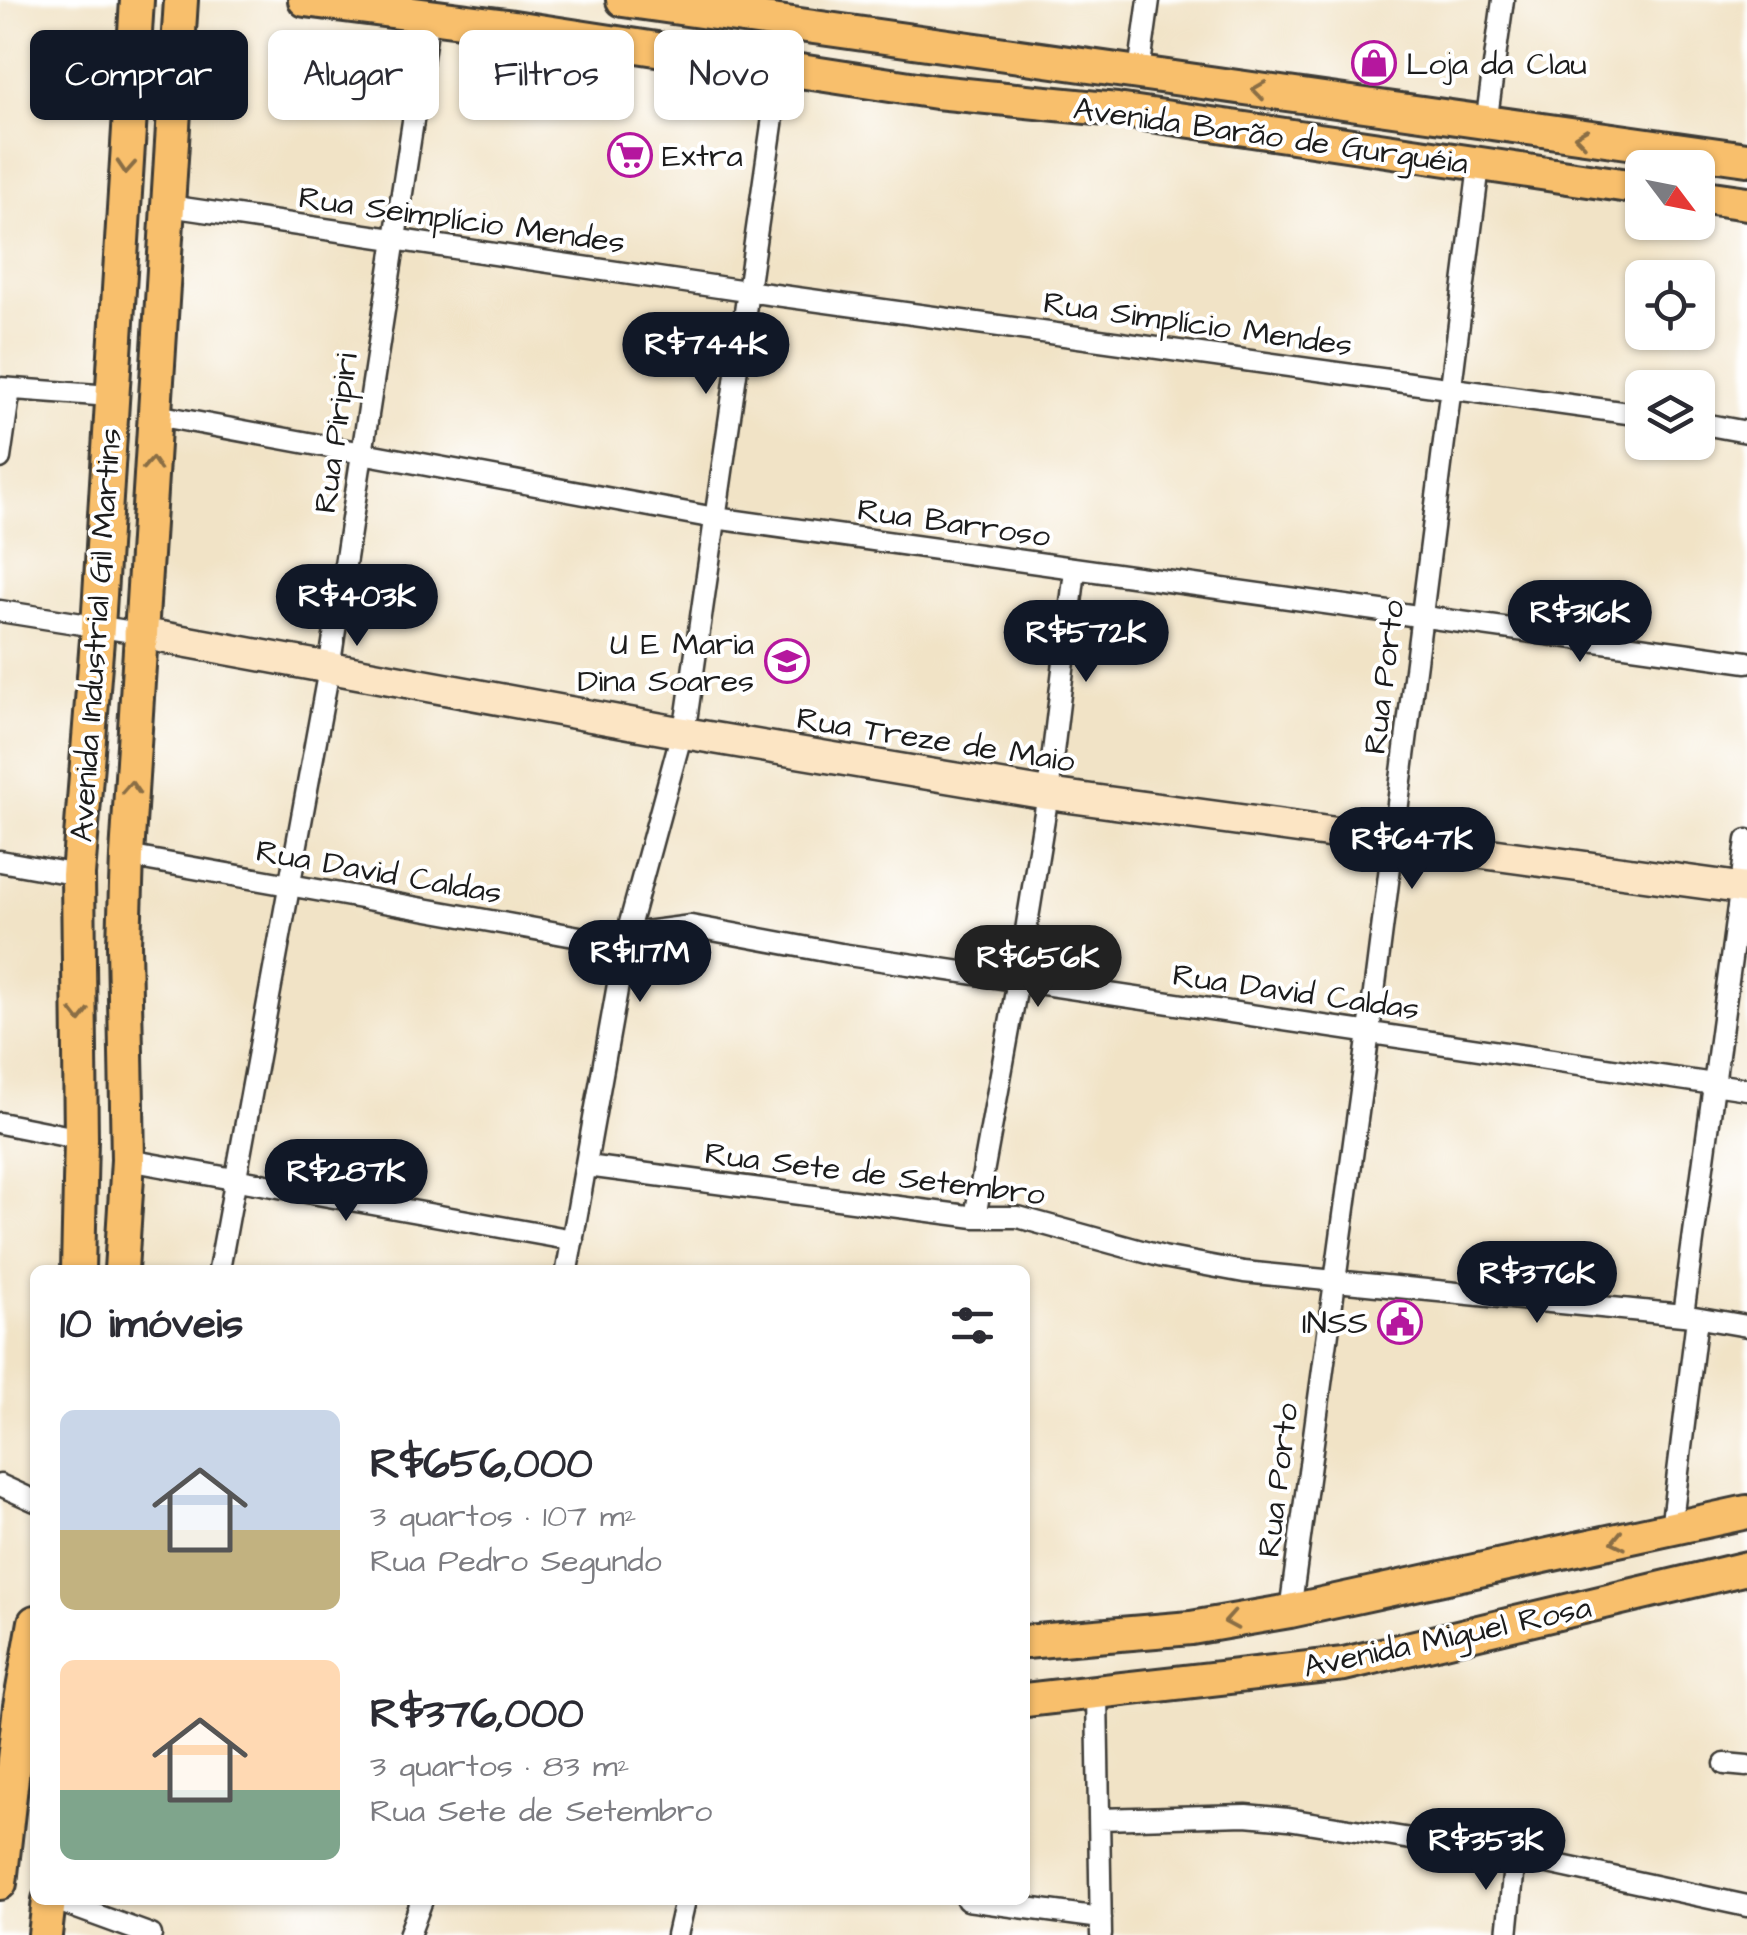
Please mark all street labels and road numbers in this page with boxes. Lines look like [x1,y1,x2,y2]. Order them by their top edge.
street label: Avenida Barão de Gurguéia [1070,86,1471,186]
street label: Rua Seimplício Mendes [296,175,628,266]
street label: Rua Simplício Mendes [1040,281,1355,368]
street label: Rua Piripiri [303,350,370,516]
street label: Avenida Industrial Gil Martins [60,427,133,844]
street label: Rua Barroso [854,488,1053,559]
street label: Rua Porto [1353,597,1416,757]
street label: Rua Treze de Maio [793,696,1078,785]
street label: Rua David Caldas [252,829,505,916]
street label: Rua David Caldas [1170,953,1422,1032]
street label: Rua Sete de Setembro [702,1131,1047,1218]
street label: Rua Porto [1247,1400,1310,1560]
street label: Avenida Miguel Rosa [1299,1585,1595,1690]

